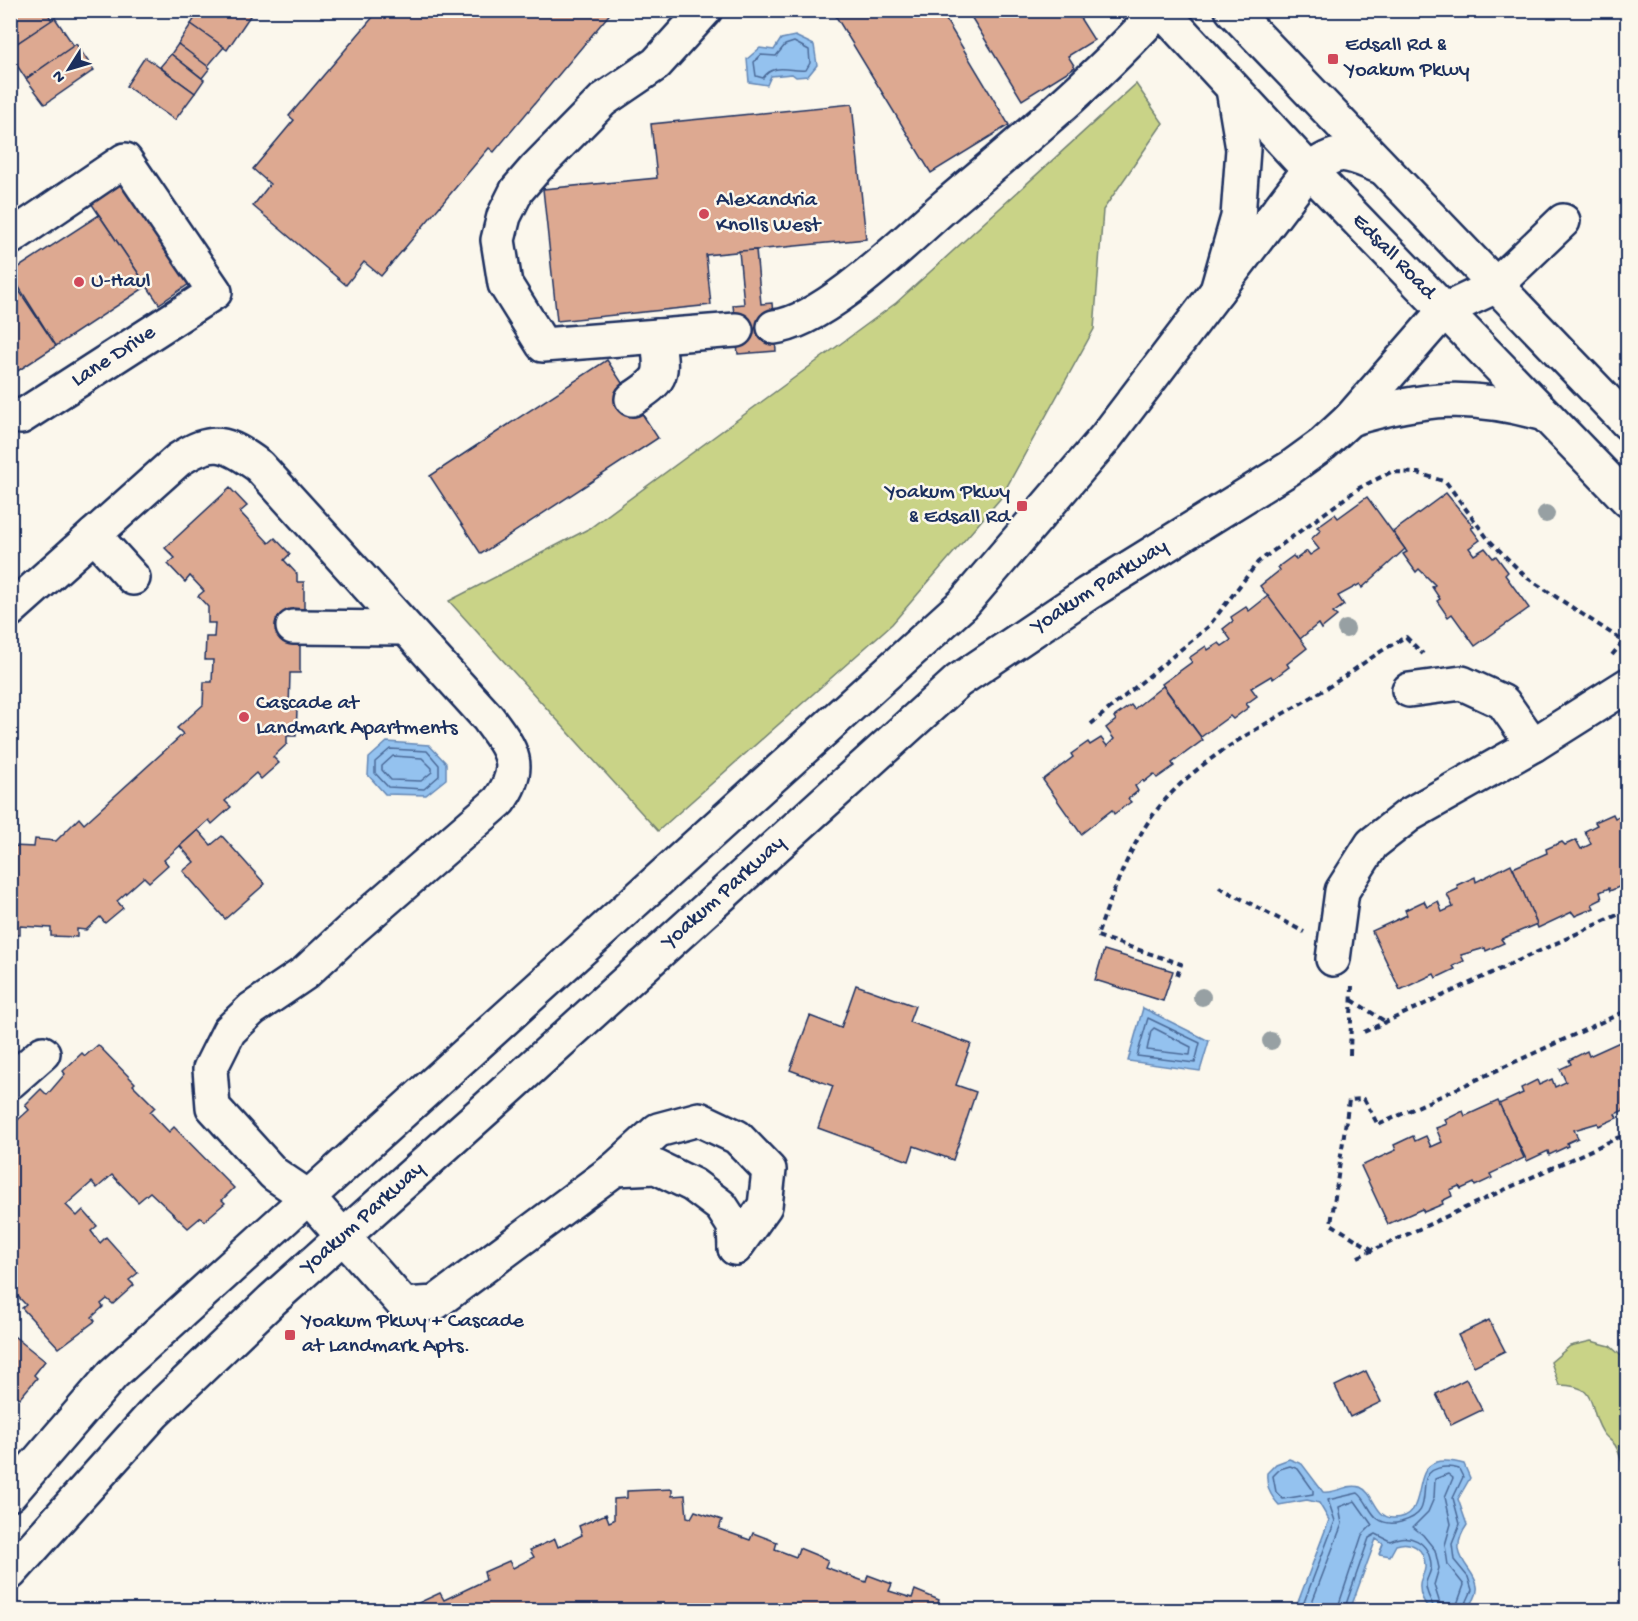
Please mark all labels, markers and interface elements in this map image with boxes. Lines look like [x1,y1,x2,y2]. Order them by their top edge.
place label: Edsall Rd & Yoakum Pkwy [1343,33,1470,84]
north arrow [39,39,99,99]
marker: Edsall Rd & Yoakum Pkwy [1326,52,1340,66]
text: N [49,66,71,86]
place label: Alexandria Knolls West [716,188,822,239]
marker: Alexandria Knolls West [697,207,711,221]
street label: Edsall Road [1346,208,1442,307]
place label: U-Haul [91,269,151,295]
marker: U-Haul [72,275,86,289]
street label: Lane Drive [67,320,162,394]
place label: Yoakum Pkwy & Edsall Rd [883,480,1012,531]
marker: Yoakum Pkwy & Edsall Rd [1015,499,1029,513]
street label: Yoakum Parkway [1025,534,1173,642]
place label: Cascade at Landmark Apartments [256,691,458,742]
marker: Cascade at Landmark Apartments [237,710,251,724]
street label: Yoakum Parkway [656,831,791,957]
street label: Yoakum Parkway [295,1156,431,1282]
place label: Yoakum Pkwy + Cascade at Landmark Apts. [300,1309,525,1360]
marker: Yoakum Pkwy + Cascade at Landmark Apts. [283,1328,297,1342]

